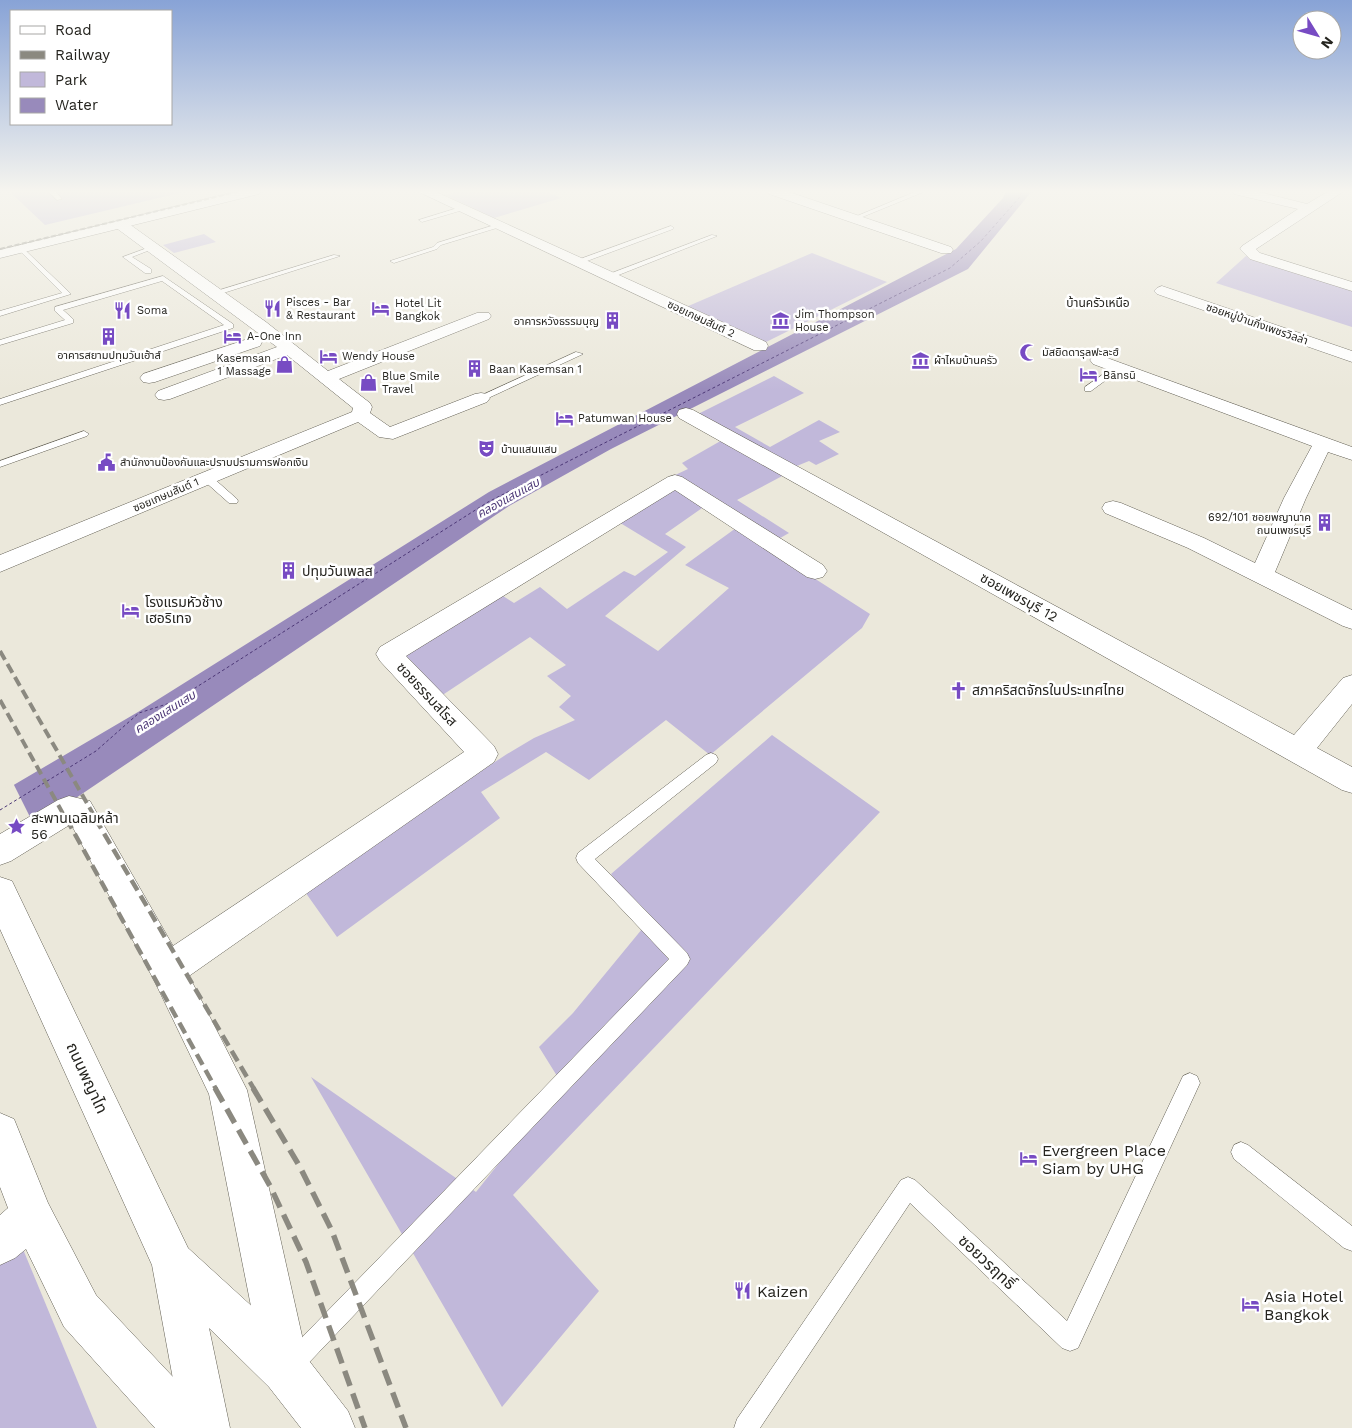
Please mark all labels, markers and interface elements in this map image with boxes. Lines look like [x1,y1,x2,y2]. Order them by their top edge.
legend [10,10,172,125]
north arrow [1292,10,1342,60]
text: Road [55,21,92,39]
text: N [1318,34,1337,52]
text: Railway [55,46,110,64]
text: Park [55,71,88,89]
text: Water [55,96,98,114]
place label: Pisces - Bar & Restaurant [286,296,356,322]
district label: บ้านครัวเหนือ [1066,296,1130,310]
place label: Hotel Lit Bangkok [395,297,442,323]
restaurant icon: Pisces - Bar & Restaurant [262,298,282,318]
street label: ซอยเกษมสันต์ 2 [665,298,737,340]
hotel icon: Hotel Lit Bangkok [371,299,391,319]
street label: ซอยหมู่บ้านกิ่งเพชรวิลล่า [1204,299,1310,348]
restaurant icon: Soma [113,300,133,320]
place label: Soma [137,304,167,317]
place label: Jim Thompson House [795,308,874,334]
museum icon: Jim Thompson House [771,310,791,330]
building icon: อาคารหวังธรรมบุญ [603,311,623,331]
place label: อาคารหวังธรรมบุญ [514,315,599,328]
hotel icon: A-One Inn [223,326,243,346]
building icon: อาคารสยามปทุมวันเฮ้าส์ [99,327,119,347]
place label: A-One Inn [247,330,302,343]
mosque icon: มัสยิดดารุลฟะละฮ์ [1018,342,1038,362]
hotel icon: Wendy House [318,346,338,366]
place label: มัสยิดดารุลฟะละฮ์ [1042,346,1119,359]
place label: อาคารสยามปทุมวันเฮ้าส์ [57,349,161,362]
place label: Wendy House [342,350,415,363]
museum icon: ผ้าไหมบ้านครัว [910,350,930,370]
place label: Kasemsan 1 Massage [216,352,271,378]
shop icon: Kasemsan 1 Massage [275,354,295,374]
place label: ผ้าไหมบ้านครัว [934,354,998,367]
building icon: Baan Kasemsan 1 [465,359,485,379]
place label: Baan Kasemsan 1 [489,363,582,376]
hotel icon: Bānsū [1079,365,1099,385]
place label: Bānsū [1103,369,1136,382]
place label: Blue Smile Travel [382,370,440,396]
shop icon: Blue Smile Travel [358,372,378,392]
hotel icon: Patumwan House [554,408,574,428]
place label: Patumwan House [578,412,672,425]
theatre icon: บ้านแสนแสบ [477,439,497,459]
place label: บ้านแสนแสบ [501,443,557,456]
public building icon: สำนักงานป้องกันและปราบปรามการฟอกเงิน [96,452,116,472]
place label: สำนักงานป้องกันและปราบปรามการฟอกเงิน [120,456,308,469]
street label: ซอยเกษมสันต์ 1 [131,475,201,515]
water label: คลองแสนแสบ [474,475,542,521]
place label: 692/101 ซอยพญานาค ถนนเพชรบุรี [1208,511,1312,537]
building icon: 692/101 ซอยพญานาค ถนนเพชรบุรี [1315,513,1335,533]
building icon: ปทุมวันเพลส [278,561,298,581]
place label: ปทุมวันเพลส [302,563,373,580]
street label: ซอยเพชรบุรี 12 [977,569,1060,626]
place label: โรงแรมหัวช้าง เฮอริเทจ [145,594,223,626]
hotel icon: โรงแรมหัวช้าง เฮอริเทจ [121,600,141,620]
street label: ซอยธรรมสโรส [394,659,460,729]
church icon: สภาคริสตจักรในประเทศไทย [948,680,968,700]
place label: สภาคริสตจักรในประเทศไทย [972,682,1124,698]
water label: คลองแสนแสบ [132,687,199,736]
place label: สะพานเฉลิมหล้า 56 [31,810,119,842]
place icon: สะพานเฉลิมหล้า 56 [7,816,27,836]
street label: ถนนพญาไท [62,1040,112,1116]
place label: Evergreen Place Siam by UHG [1042,1141,1166,1178]
hotel icon: Evergreen Place Siam by UHG [1018,1149,1038,1169]
street label: ซอยวรฤทธิ์ [954,1231,1020,1293]
restaurant icon: Kaizen [733,1281,753,1301]
place label: Kaizen [757,1282,808,1301]
place label: Asia Hotel Bangkok [1264,1287,1343,1324]
hotel icon: Asia Hotel Bangkok [1240,1295,1260,1315]

